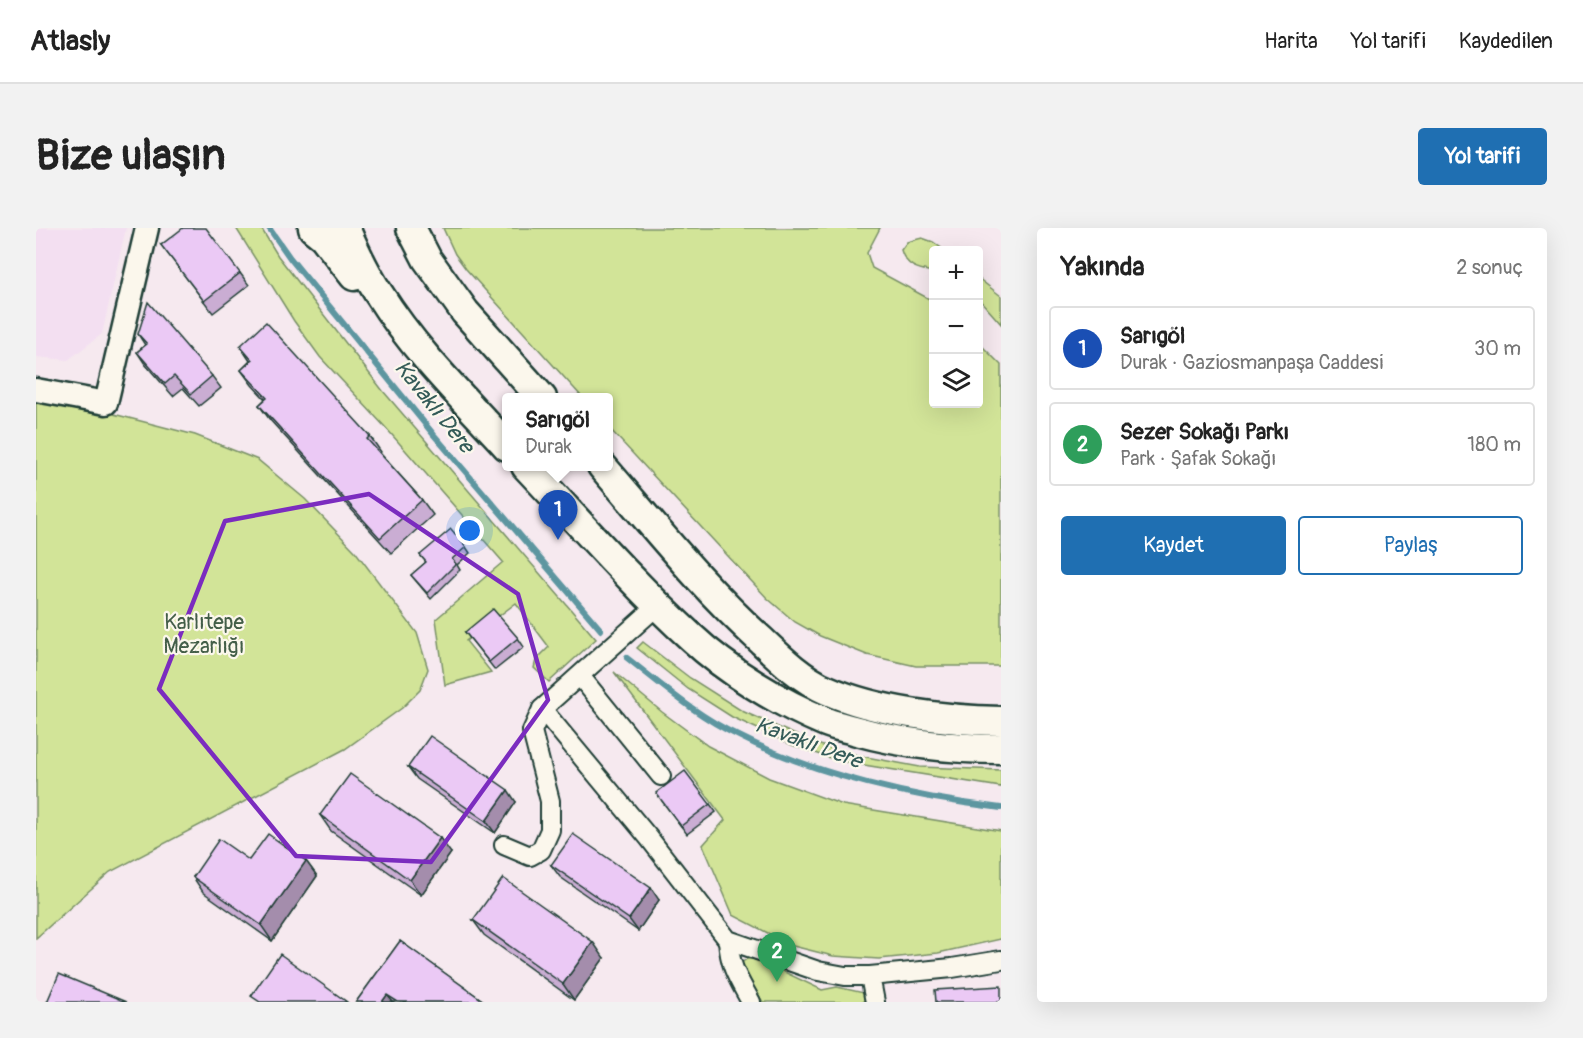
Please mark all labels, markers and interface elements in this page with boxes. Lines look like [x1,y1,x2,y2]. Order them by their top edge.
text: Atlasly [30,24,110,59]
text: Harita [1264,28,1318,55]
text: Yol tarifi [1351,28,1426,55]
text: Kaydedilen [1459,28,1553,55]
button: Yol tarifi [1418,128,1547,185]
text: Bize ulaşın [36,130,226,182]
map controls [929,246,983,408]
button: + [929,246,983,300]
text: Yakında [1061,251,1145,283]
text: 2 sonuç [1456,255,1523,280]
button: − [929,300,983,354]
text: Sarıgöl [1120,322,1185,350]
text: 1 [1079,336,1086,361]
text: 30 m [1474,336,1521,361]
text: Durak · Gaziosmanpaşa Caddesi [1120,350,1383,375]
water label: Kavaklı Dere [388,354,482,460]
button: layers [929,354,983,408]
popup [502,393,613,471]
text: Sarıgöl [525,406,590,434]
text: Sezer Sokağı Parkı [1120,418,1289,446]
text: 2 [1077,432,1088,457]
text: 180 m [1467,432,1521,457]
text: Durak [525,434,572,459]
text: Park · Şafak Sokağı [1120,446,1277,471]
pin: 1 [538,490,578,540]
your location [455,516,484,545]
button: Kaydet [1061,516,1286,575]
button: Paylaş [1298,516,1523,575]
park label: Karlıtepe Mezarlığı [164,609,244,660]
water label: Kavaklı Dere [751,711,868,776]
pin: 2 [758,932,796,982]

